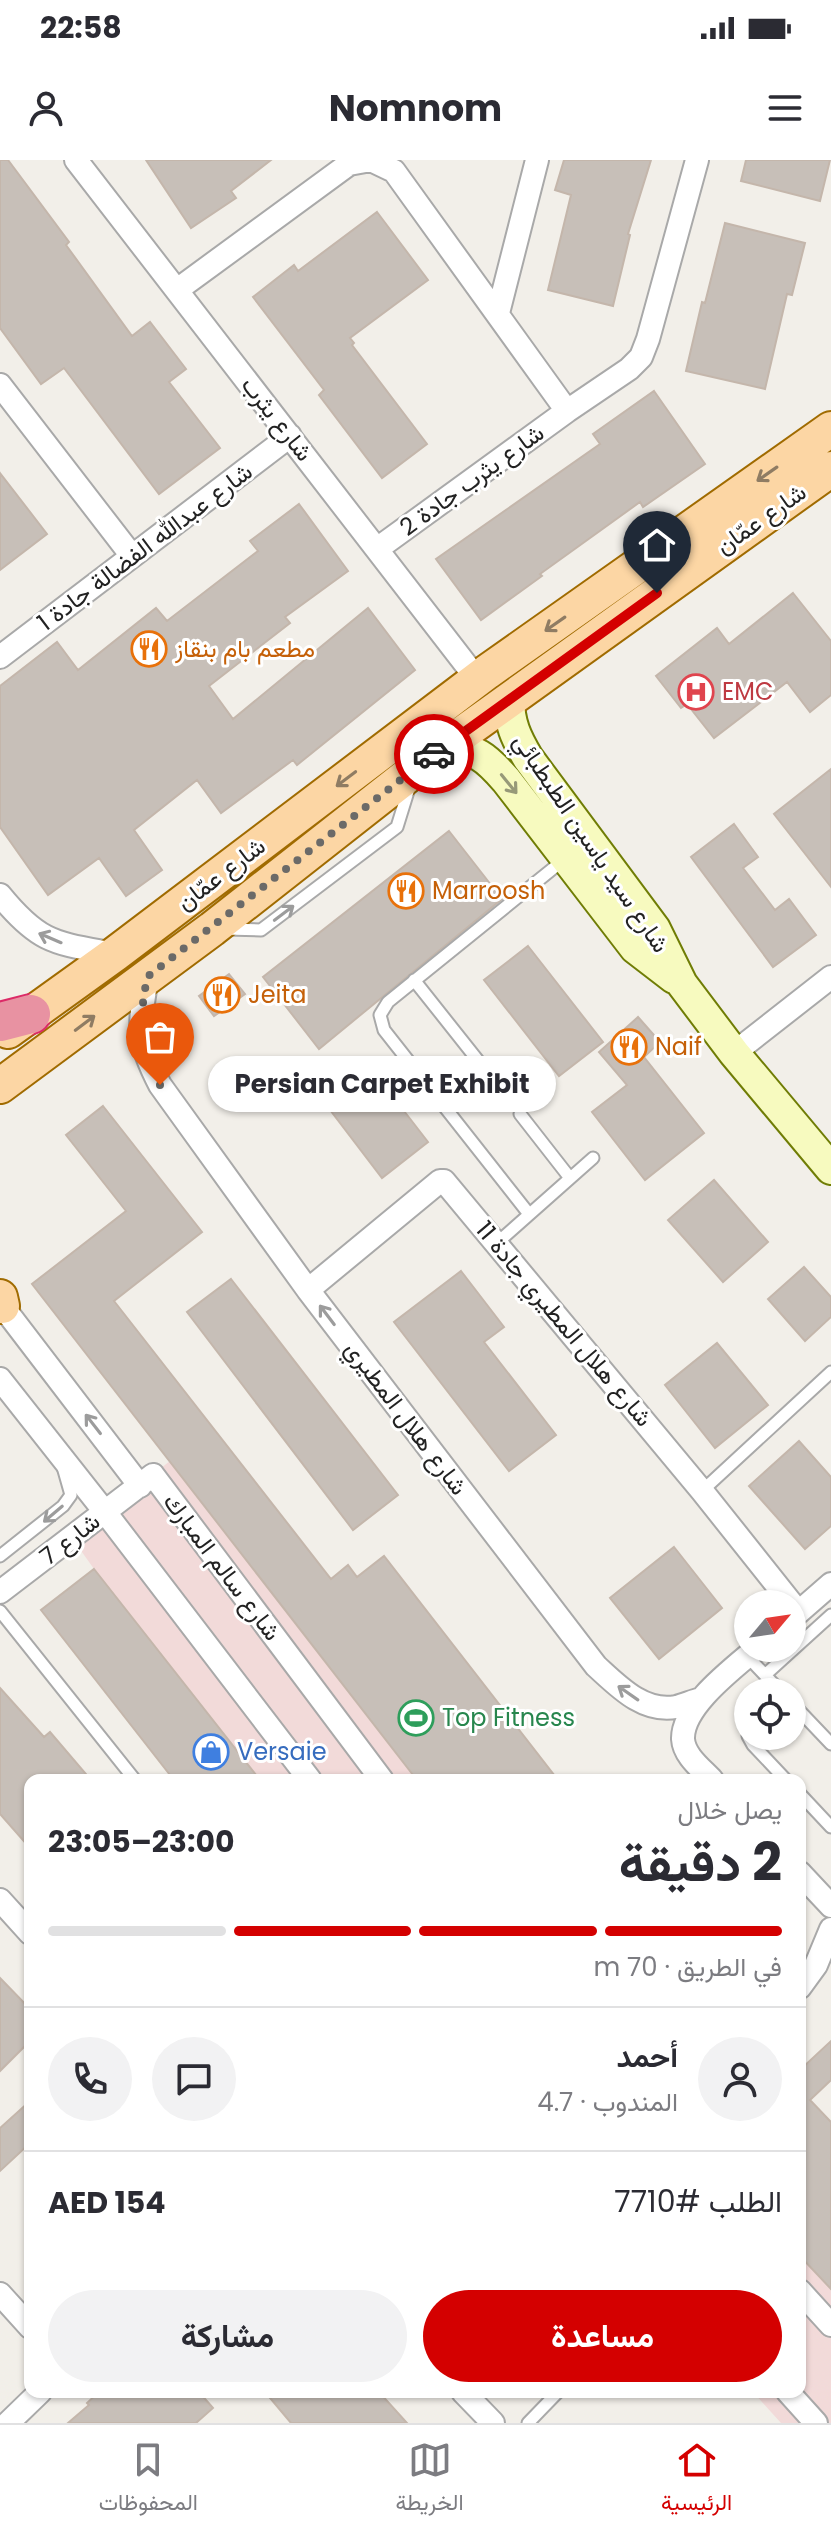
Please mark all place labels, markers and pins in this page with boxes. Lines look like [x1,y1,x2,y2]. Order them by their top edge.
pin [623,511,691,593]
restaurant icon: مطعم بام بنقاز [130,630,168,668]
place label: مطعم بام بنقاز [174,632,315,665]
hospital icon: EMC [677,673,715,711]
place label: EMC [722,675,774,708]
restaurant icon: Marroosh [387,872,425,910]
place label: Marroosh [432,874,545,907]
restaurant icon: Jeita [203,976,241,1014]
place label: Jeita [248,978,306,1011]
pin [126,1003,194,1085]
restaurant icon: Naif [610,1028,648,1066]
place label: Naif [655,1030,702,1063]
callout: Persian Carpet Exhibit [208,1057,556,1113]
sports icon: Top Fitness [397,1699,435,1737]
place label: Top Fitness [442,1701,575,1734]
shop icon: Versaie [192,1733,230,1771]
place label: Versaie [237,1735,327,1768]

